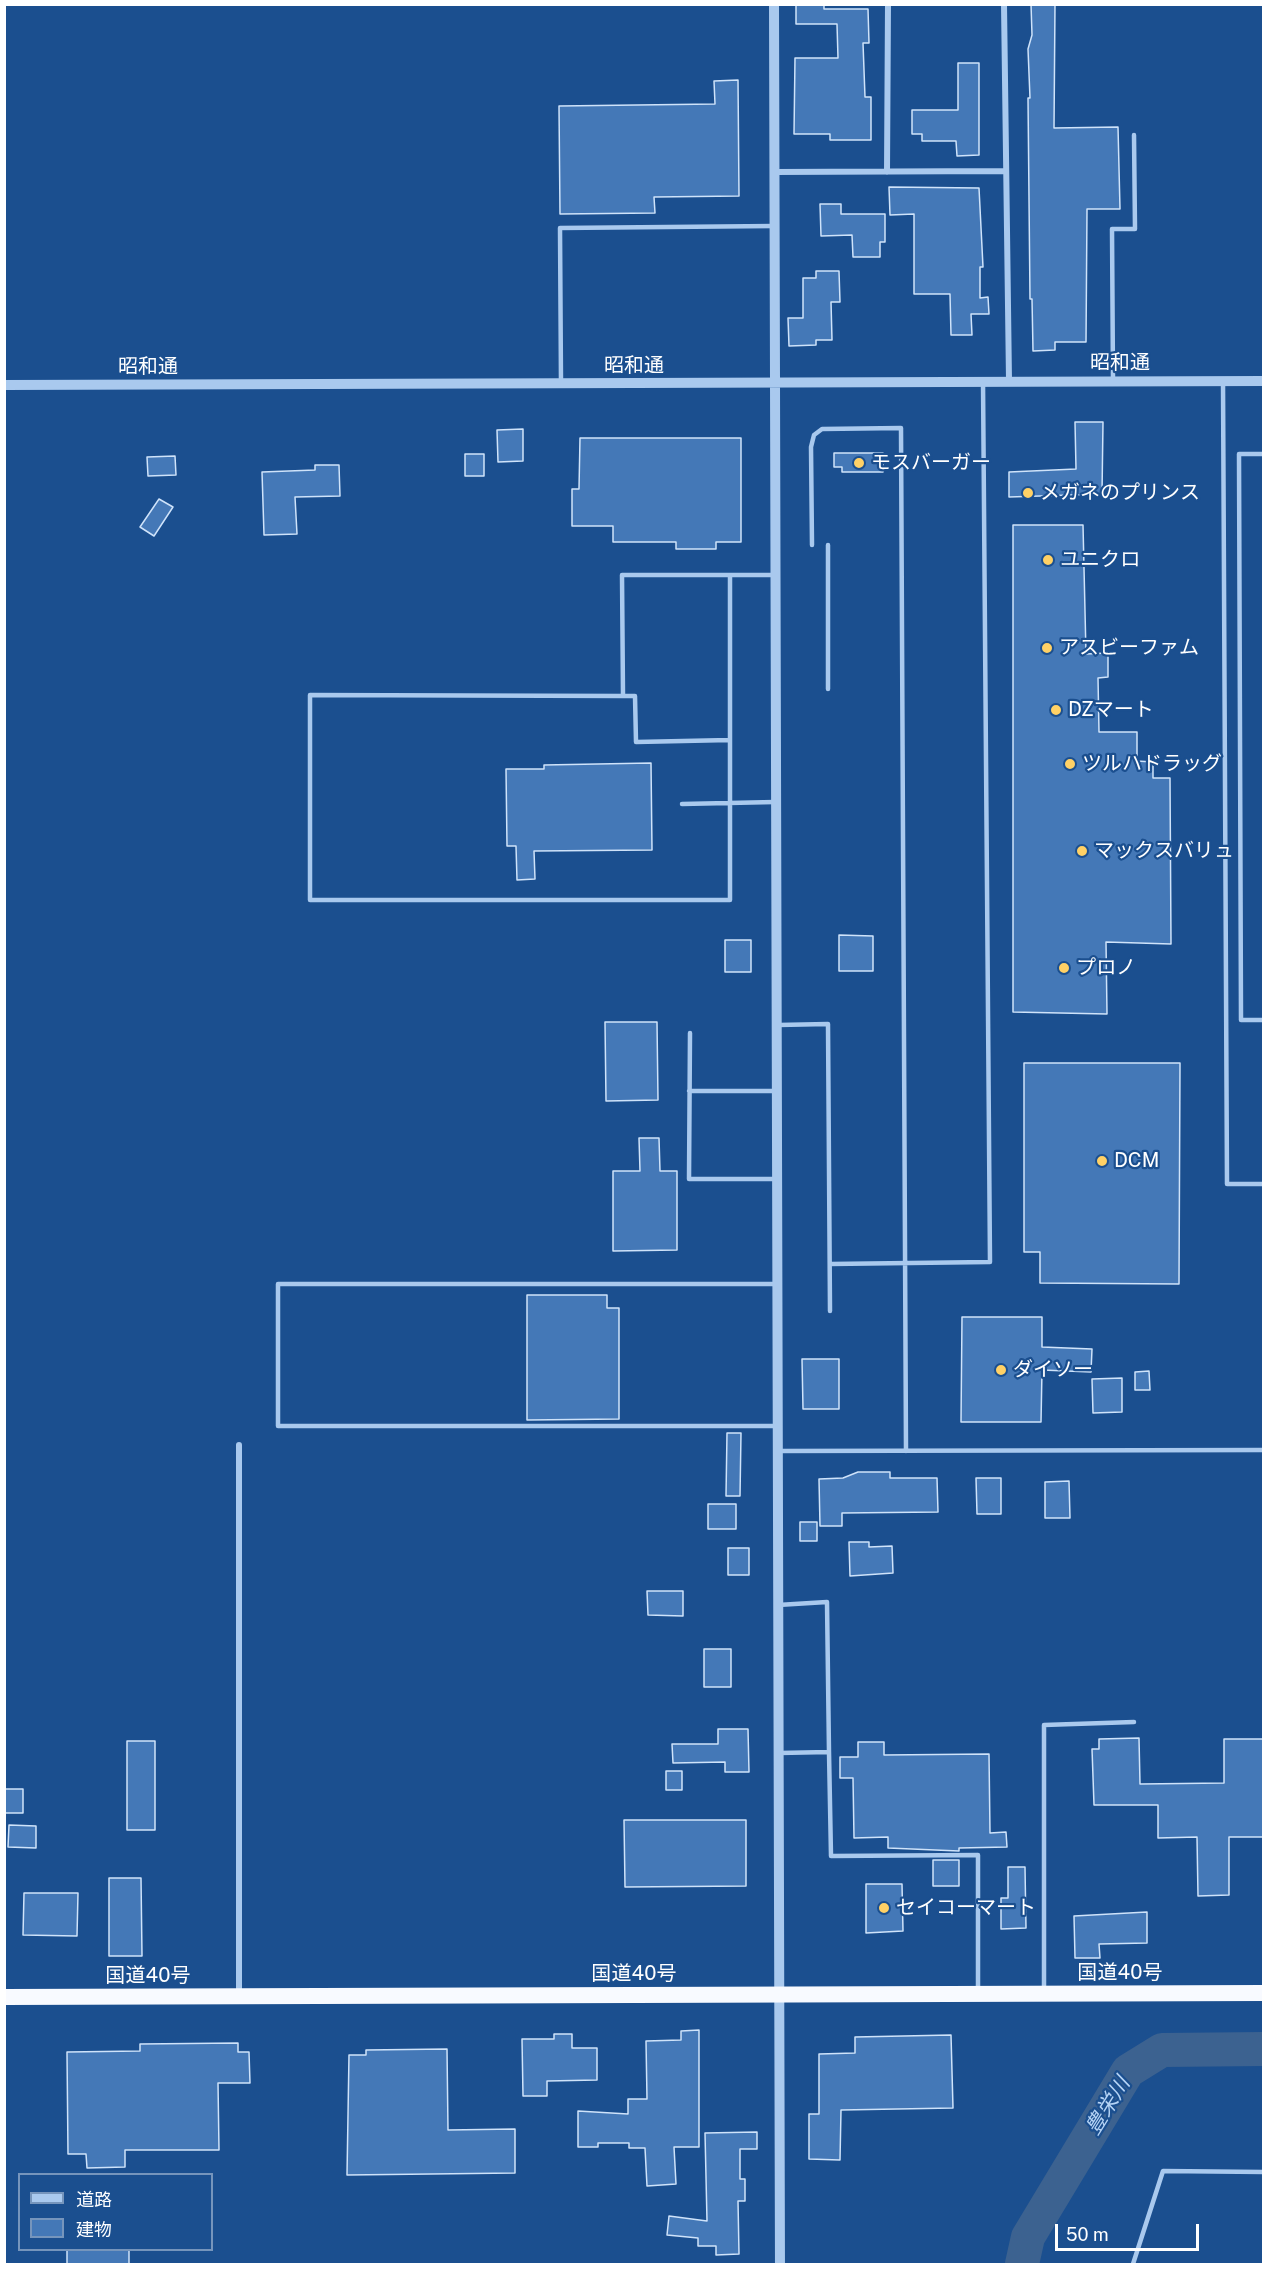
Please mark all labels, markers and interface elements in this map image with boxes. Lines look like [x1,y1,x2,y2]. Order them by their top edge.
street label: 昭和通 [1090,351,1150,375]
street label: 昭和通 [604,354,664,378]
street label: 昭和通 [118,355,178,379]
place label: モスバーガー [871,451,991,475]
marker: モスバーガー [852,456,866,470]
place label: メガネのプリンス [1040,481,1200,505]
marker: メガネのプリンス [1021,486,1035,500]
place label: ユニクロ [1060,548,1140,572]
marker: ユニクロ [1041,553,1055,567]
place label: アスビーファム [1059,636,1199,660]
marker: アスビーファム [1040,641,1054,655]
place label: DZマート [1068,698,1154,722]
marker: DZマート [1049,703,1063,717]
place label: ツルハドラッグ [1082,752,1222,776]
marker: ツルハドラッグ [1063,757,1077,771]
place label: マックスバリュ [1094,839,1234,863]
marker: マックスバリュ [1075,844,1089,858]
place label: プロノ [1076,956,1136,980]
marker: プロノ [1057,961,1071,975]
place label: DCM [1114,1149,1159,1173]
marker: DCM [1095,1154,1109,1168]
place label: ダイソー [1013,1358,1093,1382]
marker: ダイソー [994,1363,1008,1377]
place label: セイコーマート [896,1896,1036,1920]
marker: セイコーマート [877,1901,891,1915]
street label: 国道40号 [1078,1961,1162,1985]
street label: 国道40号 [592,1962,676,1986]
street label: 国道40号 [106,1964,190,1988]
water label: 豊栄川 [1081,2073,1135,2139]
legend [18,2173,213,2251]
text: 道路 [76,2189,112,2210]
scale bar [1058,2212,1202,2250]
text: 建物 [76,2219,112,2240]
text: 50 m [1066,2224,1109,2245]

